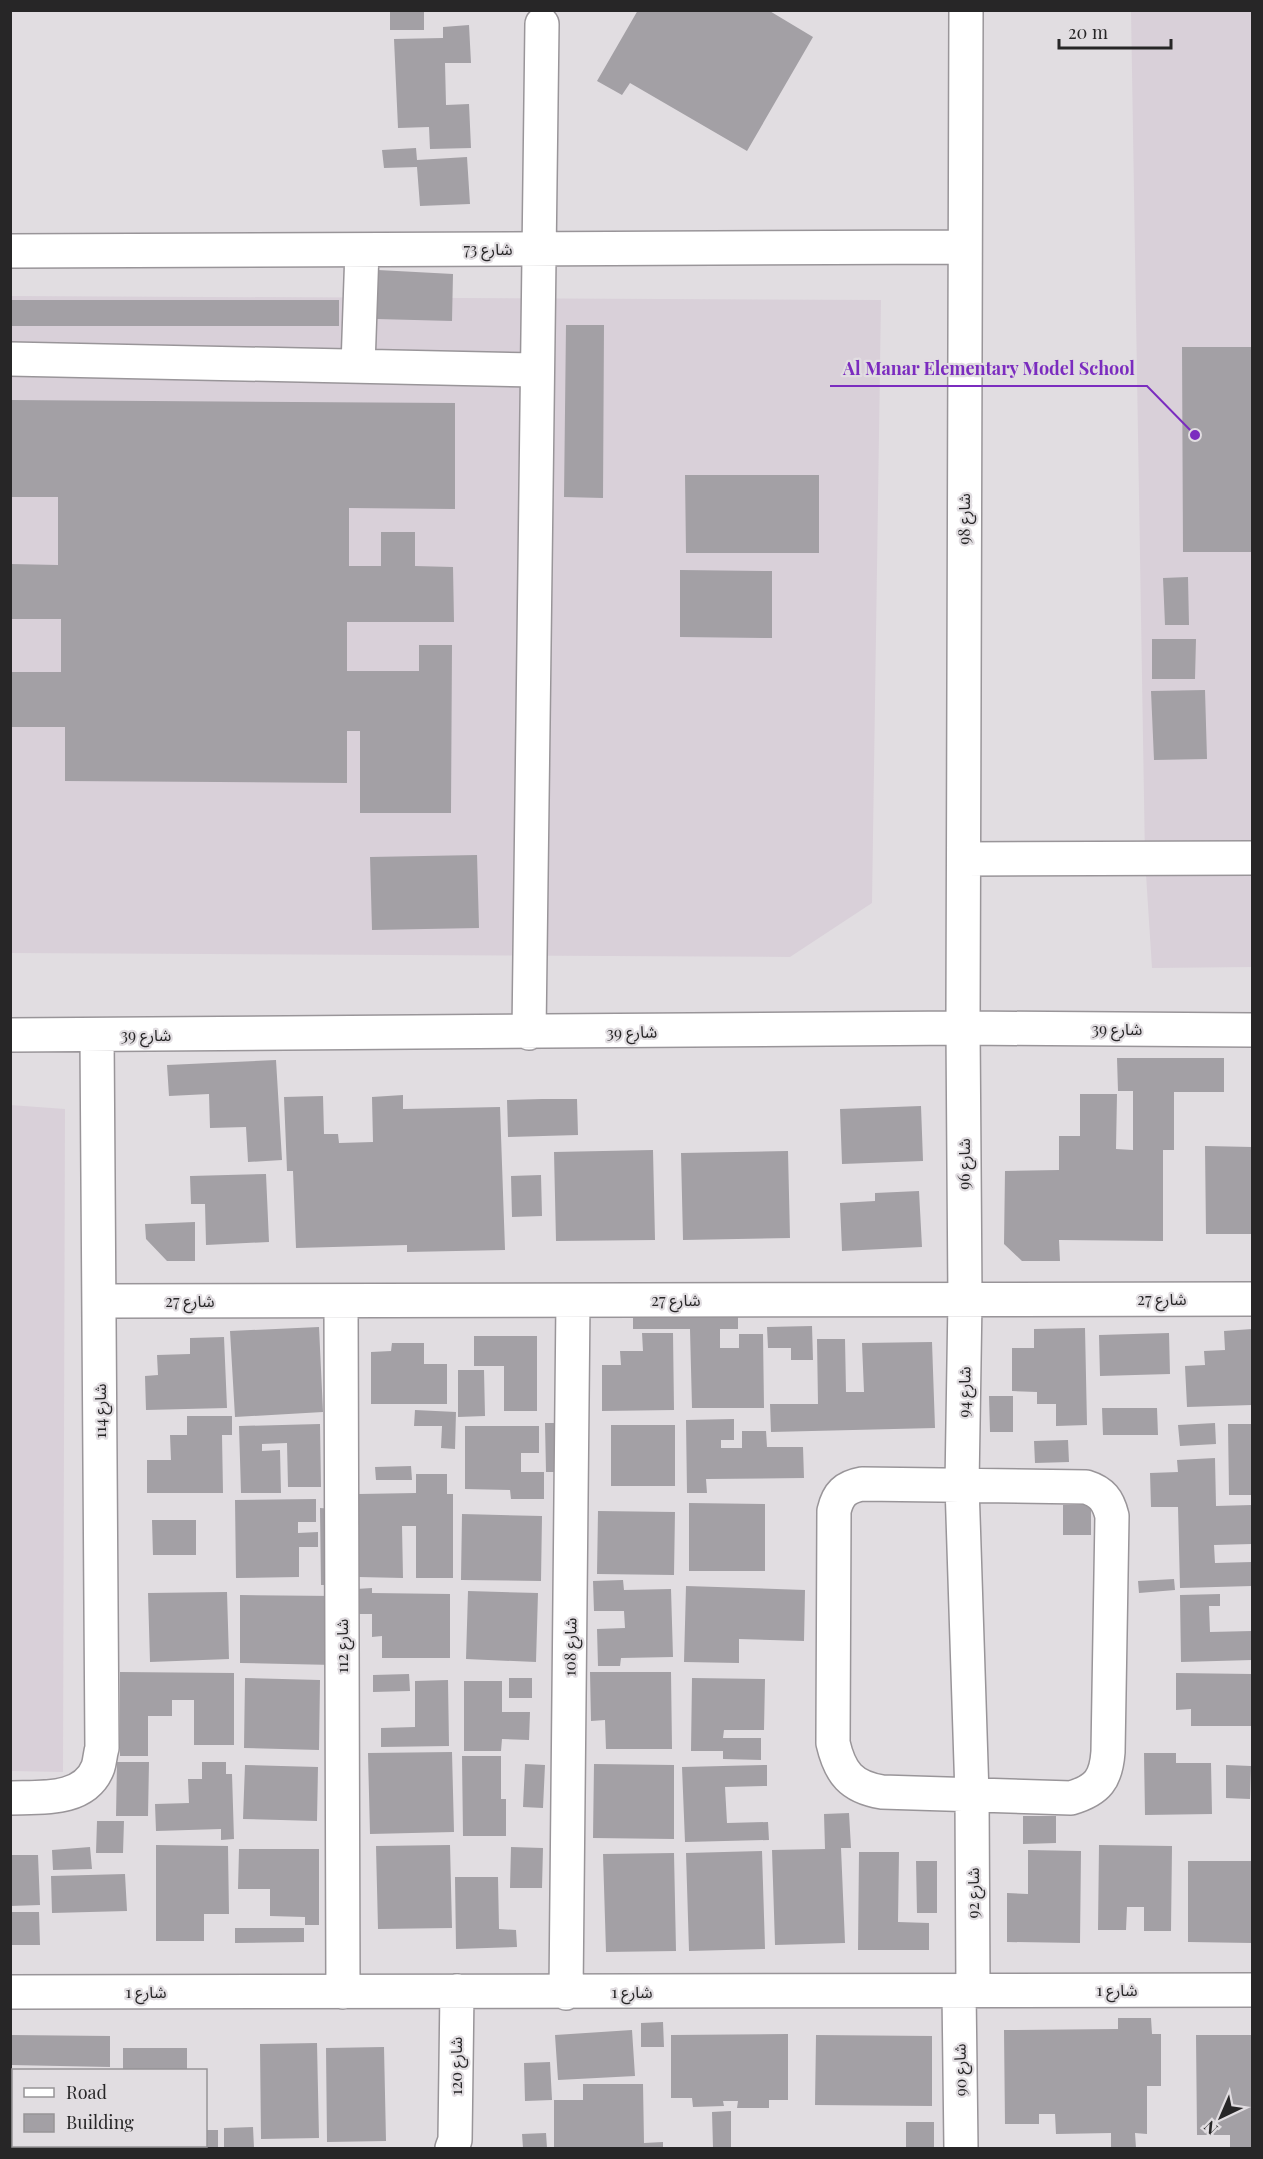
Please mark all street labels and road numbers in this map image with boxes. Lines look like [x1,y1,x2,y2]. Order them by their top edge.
street label: شارع 73 [464,238,512,262]
street label: شارع 98 [953,493,977,545]
street label: شارع 39 [1092,1018,1142,1042]
street label: شارع 39 [607,1021,657,1045]
street label: شارع 39 [121,1024,171,1048]
street label: شارع 96 [953,1138,977,1190]
street label: شارع 27 [1137,1288,1187,1312]
street label: شارع 27 [651,1289,701,1313]
street label: شارع 27 [165,1290,215,1314]
street label: شارع 94 [953,1366,977,1418]
street label: شارع 114 [89,1384,113,1438]
street label: شارع 108 [558,1617,584,1677]
street label: شارع 112 [331,1619,355,1673]
street label: شارع 92 [962,1868,986,1918]
street label: شارع 1 [1096,1979,1138,2003]
street label: شارع 1 [125,1981,167,2005]
street label: شارع 1 [611,1981,653,2005]
street label: شارع 120 [445,2037,469,2095]
street label: شارع 90 [949,2043,973,2097]

